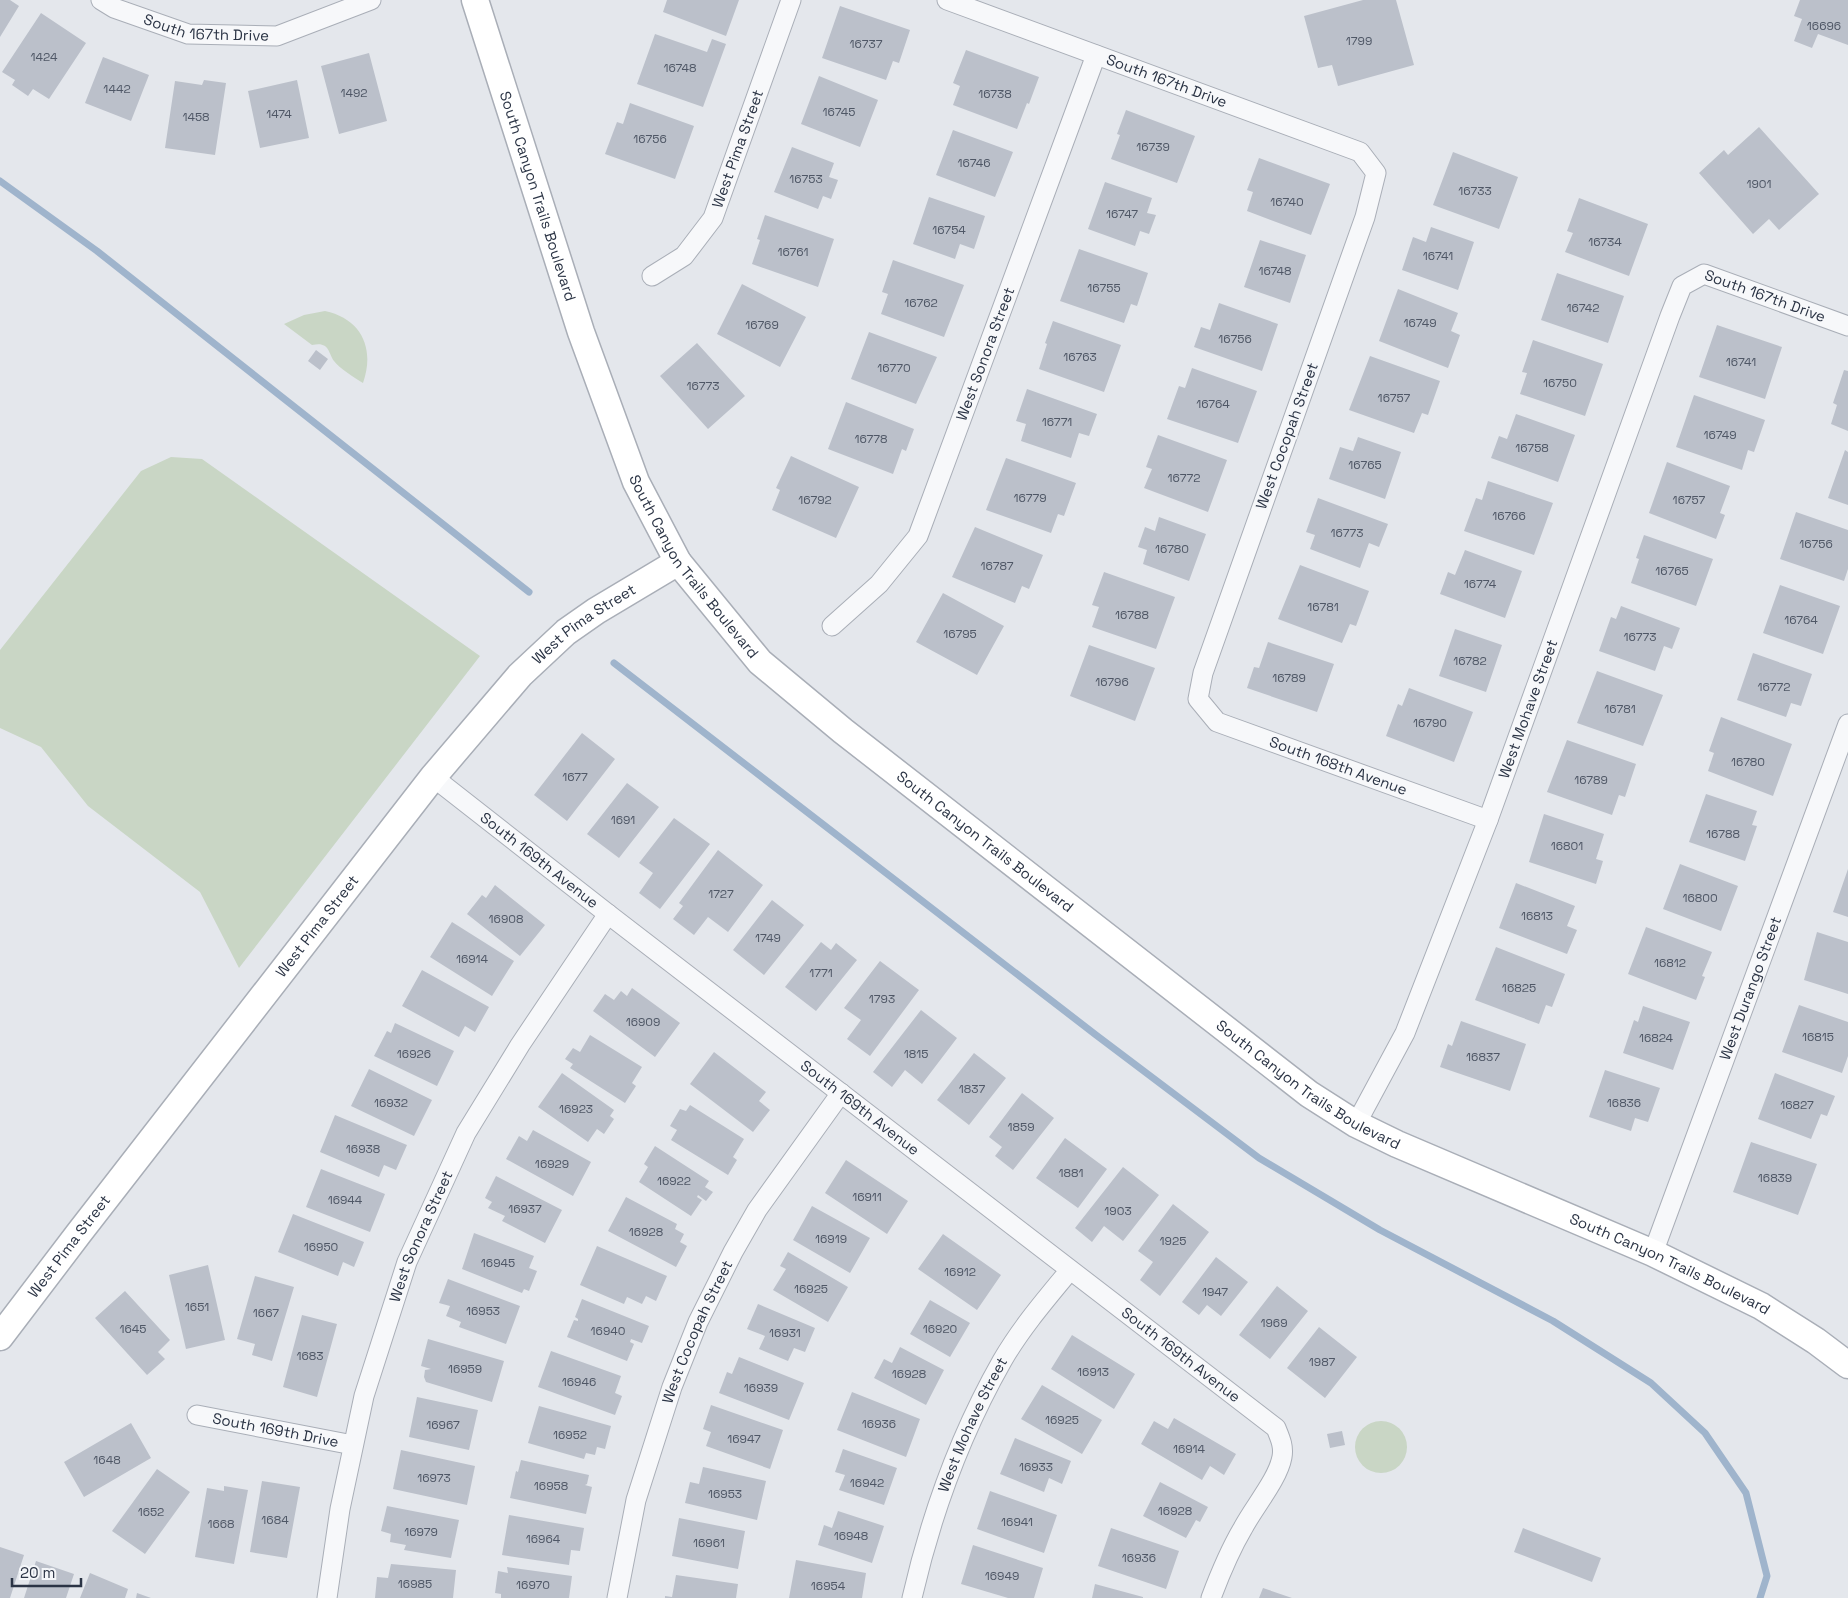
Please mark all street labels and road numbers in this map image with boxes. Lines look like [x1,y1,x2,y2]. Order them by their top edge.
street label: South 167th Drive [141,9,269,45]
street label: South 167th Drive [1104,49,1230,111]
street label: West Pima Street [707,87,767,210]
street label: South Canyon Trails Boulevard [496,89,581,303]
street label: South 167th Drive [1702,265,1828,326]
street label: West Sonora Street [952,284,1018,423]
street label: West Cocopah Street [1251,360,1322,512]
street label: South Canyon Trails Boulevard [625,472,763,662]
street label: West Pima Street [528,579,639,668]
street label: West Mohave Street [1494,637,1561,781]
street label: South 168th Avenue [1267,732,1410,799]
street label: South Canyon Trails Boulevard [893,766,1078,916]
street label: South 169th Avenue [477,808,603,912]
street label: West Pima Street [271,871,362,981]
street label: West Durango Street [1715,914,1785,1063]
street label: South Canyon Trails Boulevard [1213,1015,1404,1153]
street label: South 169th Avenue [797,1056,924,1159]
street label: West Sonora Street [385,1167,457,1304]
street label: West Pima Street [23,1191,114,1301]
street label: South Canyon Trails Boulevard [1567,1209,1774,1318]
street label: West Cocopah Street [657,1257,736,1406]
street label: South 169th Avenue [1118,1303,1244,1406]
street label: West Mohave Street [933,1354,1011,1495]
street label: South 169th Drive [211,1408,341,1451]

